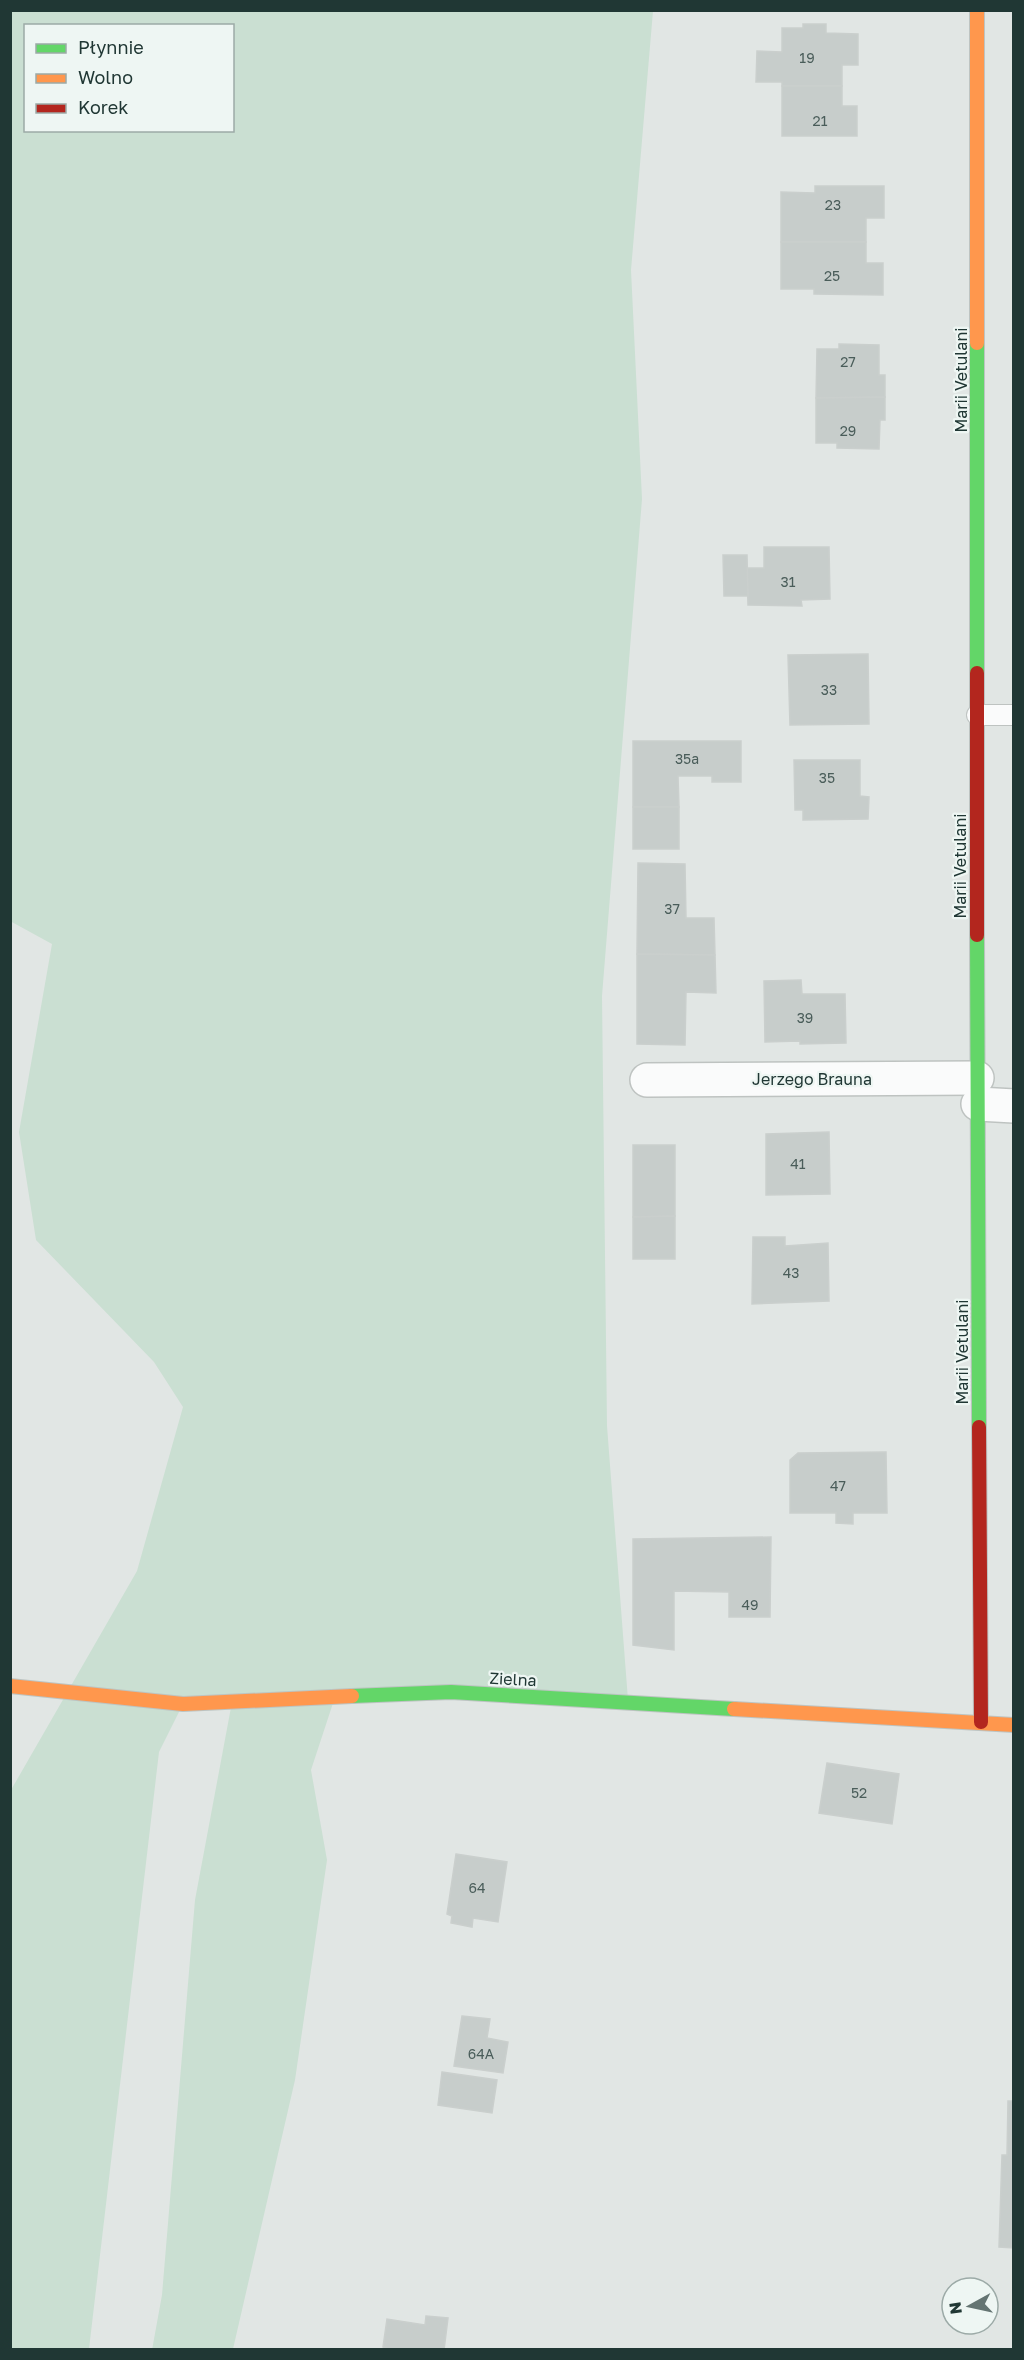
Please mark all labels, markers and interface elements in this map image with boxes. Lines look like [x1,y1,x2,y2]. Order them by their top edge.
legend [24,24,234,132]
text: Płynnie [78,36,144,58]
house number: 19 [799,49,815,66]
text: Wolno [78,66,133,88]
text: Korek [78,96,128,118]
house number: 21 [813,112,828,129]
house number: 23 [825,196,841,213]
house number: 25 [824,267,840,284]
street label: Marii Vetulani [951,327,971,433]
house number: 27 [840,353,856,370]
house number: 29 [840,422,856,439]
house number: 31 [781,573,796,590]
house number: 33 [821,681,837,698]
house number: 35a [675,750,699,767]
house number: 35 [819,769,835,786]
street label: Marii Vetulani [950,813,970,919]
house number: 37 [664,900,680,917]
house number: 39 [797,1009,813,1026]
street label: Jerzego Brauna [752,1069,872,1089]
house number: 41 [790,1155,806,1172]
house number: 43 [783,1264,799,1281]
street label: Marii Vetulani [952,1299,972,1405]
house number: 47 [830,1477,846,1494]
house number: 49 [741,1596,759,1613]
street label: Zielna [489,1668,537,1690]
house number: 52 [851,1784,867,1801]
house number: 64 [468,1879,486,1896]
house number: 64A [468,2045,495,2062]
north arrow [940,2276,1000,2336]
text: N [944,2301,966,2316]

